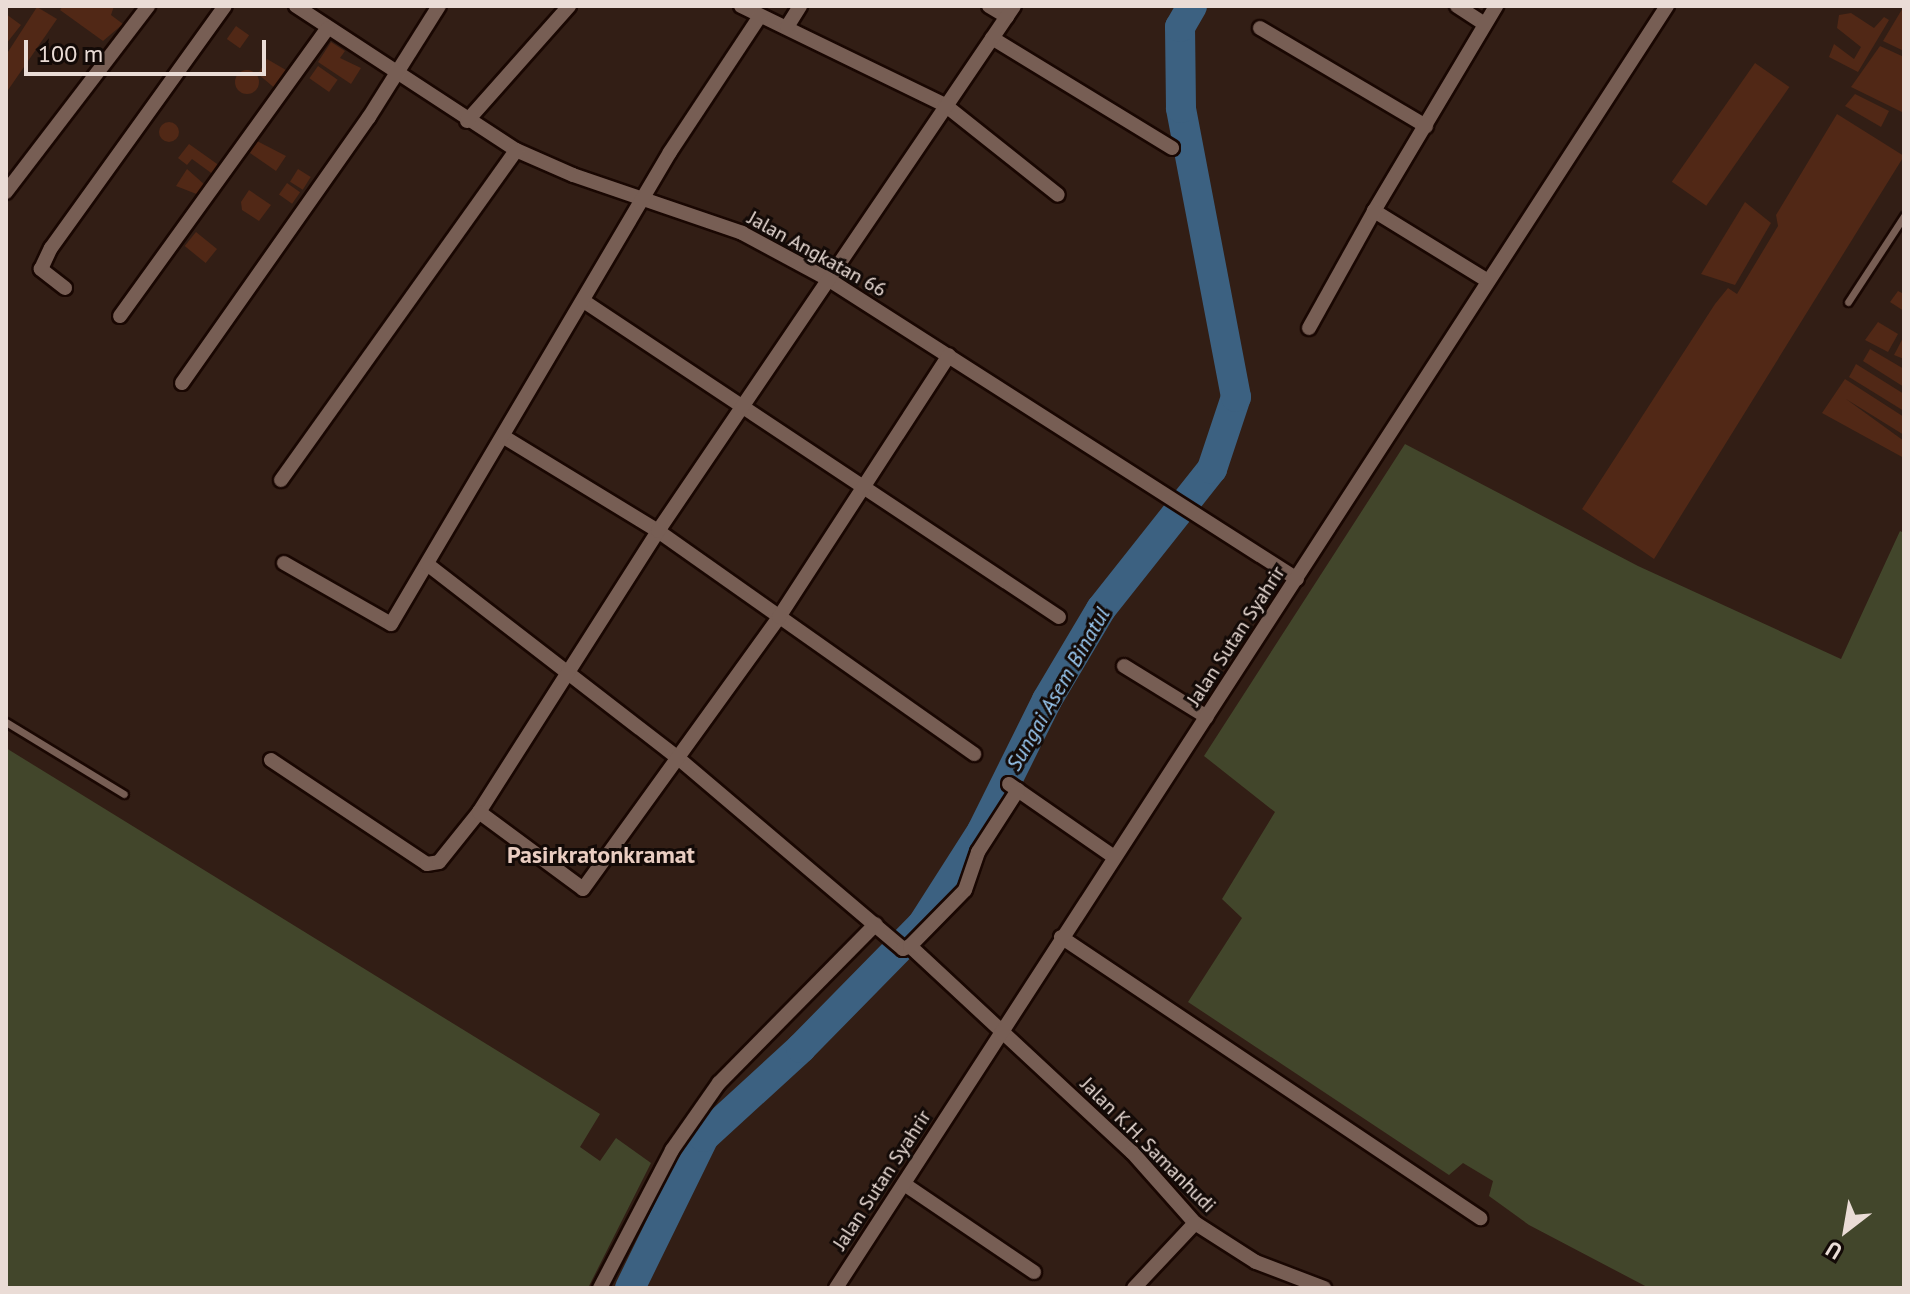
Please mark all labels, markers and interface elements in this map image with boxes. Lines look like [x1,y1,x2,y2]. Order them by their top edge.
scale bar [28,24,270,74]
text: 100 m [38,38,103,69]
street label: Jalan Angkatan 66 [743,206,891,302]
street label: Jalan Sutan Syahrir [1182,562,1290,710]
water label: Sungai Asem Binatul [1000,602,1116,776]
district label: Pasirkratonkramat [507,841,695,869]
street label: Jalan K.H. Samanhudi [1075,1072,1221,1218]
street label: Jalan Sutan Syahrir [828,1106,936,1254]
north arrow [1806,1190,1886,1270]
text: U [1821,1235,1847,1266]

